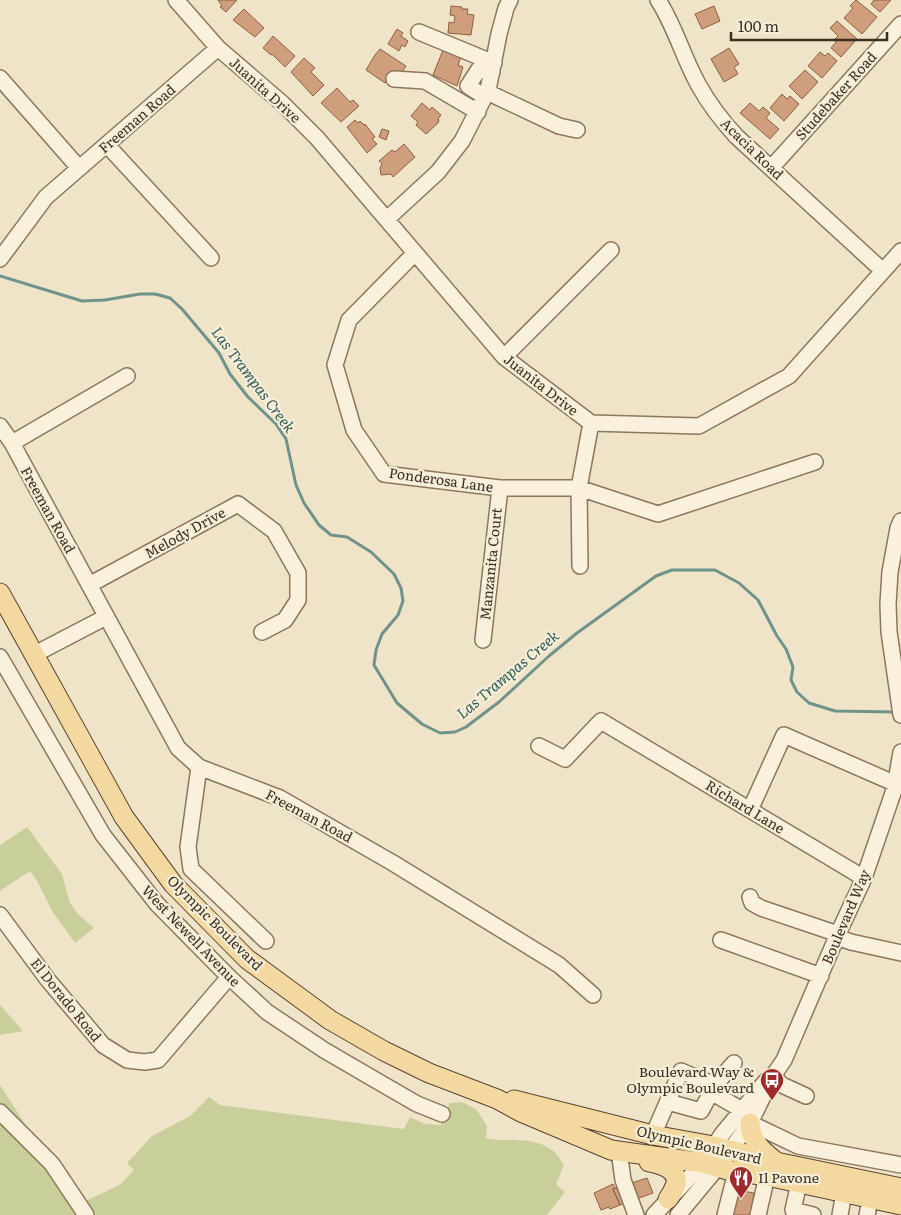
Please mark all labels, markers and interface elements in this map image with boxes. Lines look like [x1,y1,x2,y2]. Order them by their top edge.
scale bar [731,10,887,42]
text: 100 m [738,14,779,37]
street label: Studebaker Road [790,46,881,144]
street label: Juanita Drive [226,52,306,127]
street label: Freeman Road [93,79,180,157]
street label: Acacia Road [717,113,789,184]
water label: Las Trampas Creek [207,321,302,438]
street label: Juanita Drive [500,349,583,420]
street label: Ponderosa Lane [388,462,495,496]
street label: Freeman Road [17,463,81,557]
street label: Melody Drive [141,502,228,563]
street label: Manzanita Court [474,506,506,621]
water label: Las Trampas Creek [451,624,564,724]
street label: Richard Lane [702,775,789,838]
street label: Freeman Road [262,784,357,847]
street label: Boulevard Way [816,865,874,967]
street label: Olympic Boulevard [163,870,268,975]
street label: West Newell Avenue [138,880,245,990]
street label: El Dorado Road [27,953,107,1046]
place label: Boulevard Way & Olympic Boulevard [626,1061,754,1097]
bus stop icon: Boulevard Way & Olympic Boulevard [759,1067,785,1101]
street label: Olympic Boulevard [635,1120,764,1168]
restaurant icon: Il Pavone [728,1165,754,1199]
place label: Il Pavone [758,1167,819,1187]

